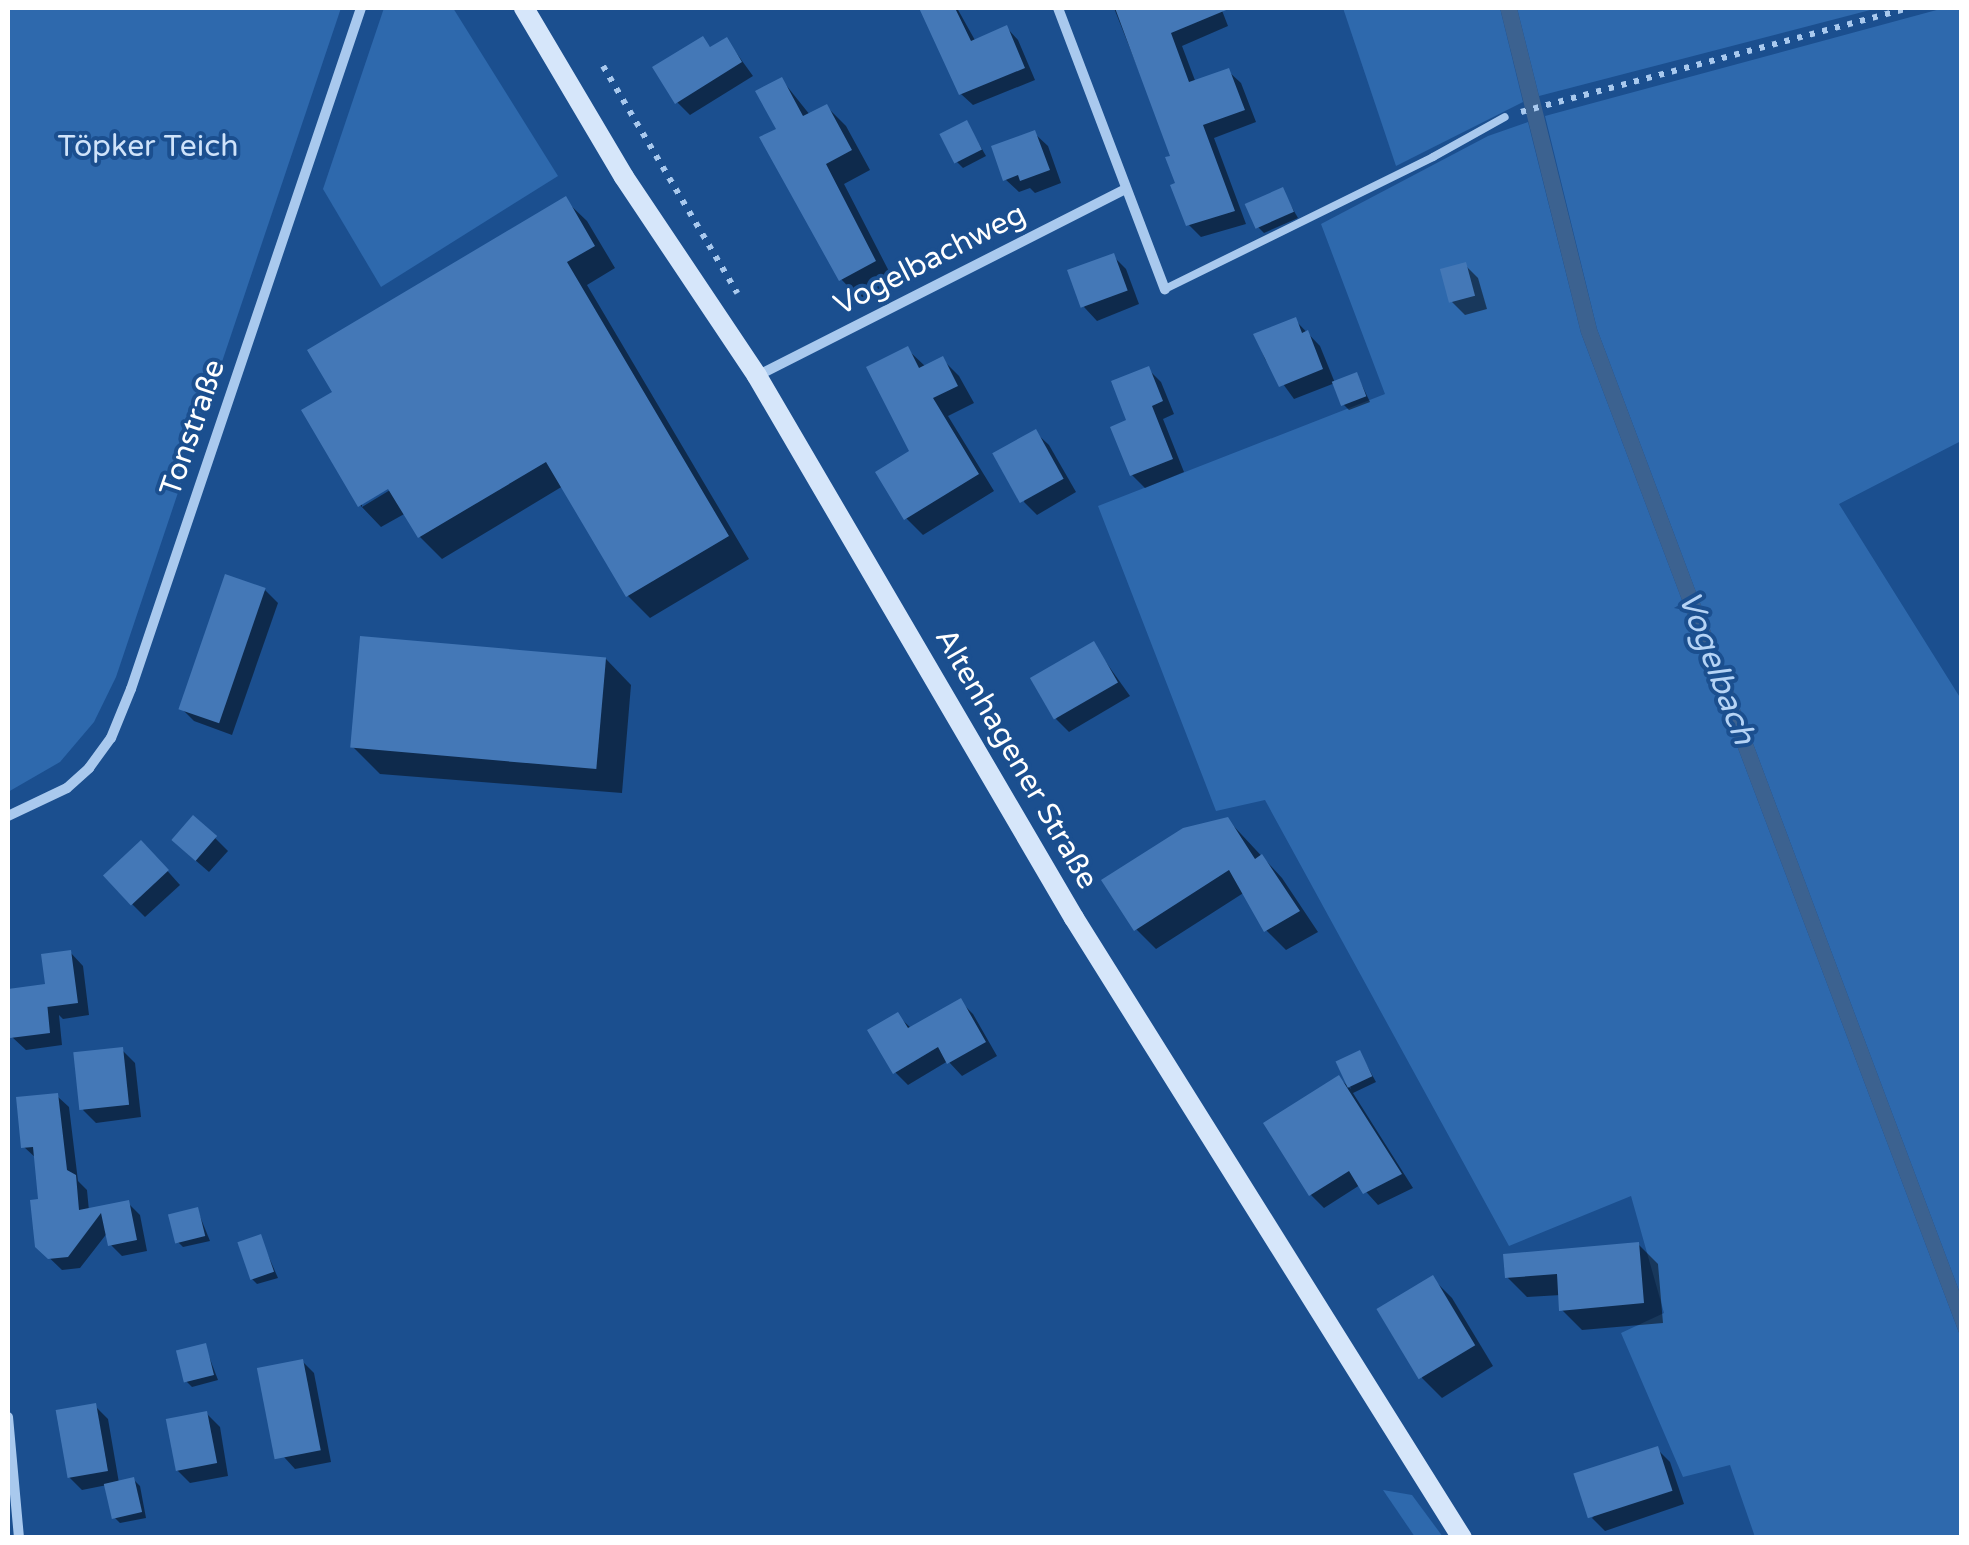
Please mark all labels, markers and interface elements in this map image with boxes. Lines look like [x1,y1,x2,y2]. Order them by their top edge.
park label: Töpker Teich [58,129,238,165]
street label: Vogelbachweg [828,196,1032,324]
street label: Tonstraße [153,355,233,501]
water label: Vogelbach [1669,586,1763,750]
street label: Altenhagener Straße [927,622,1105,896]

